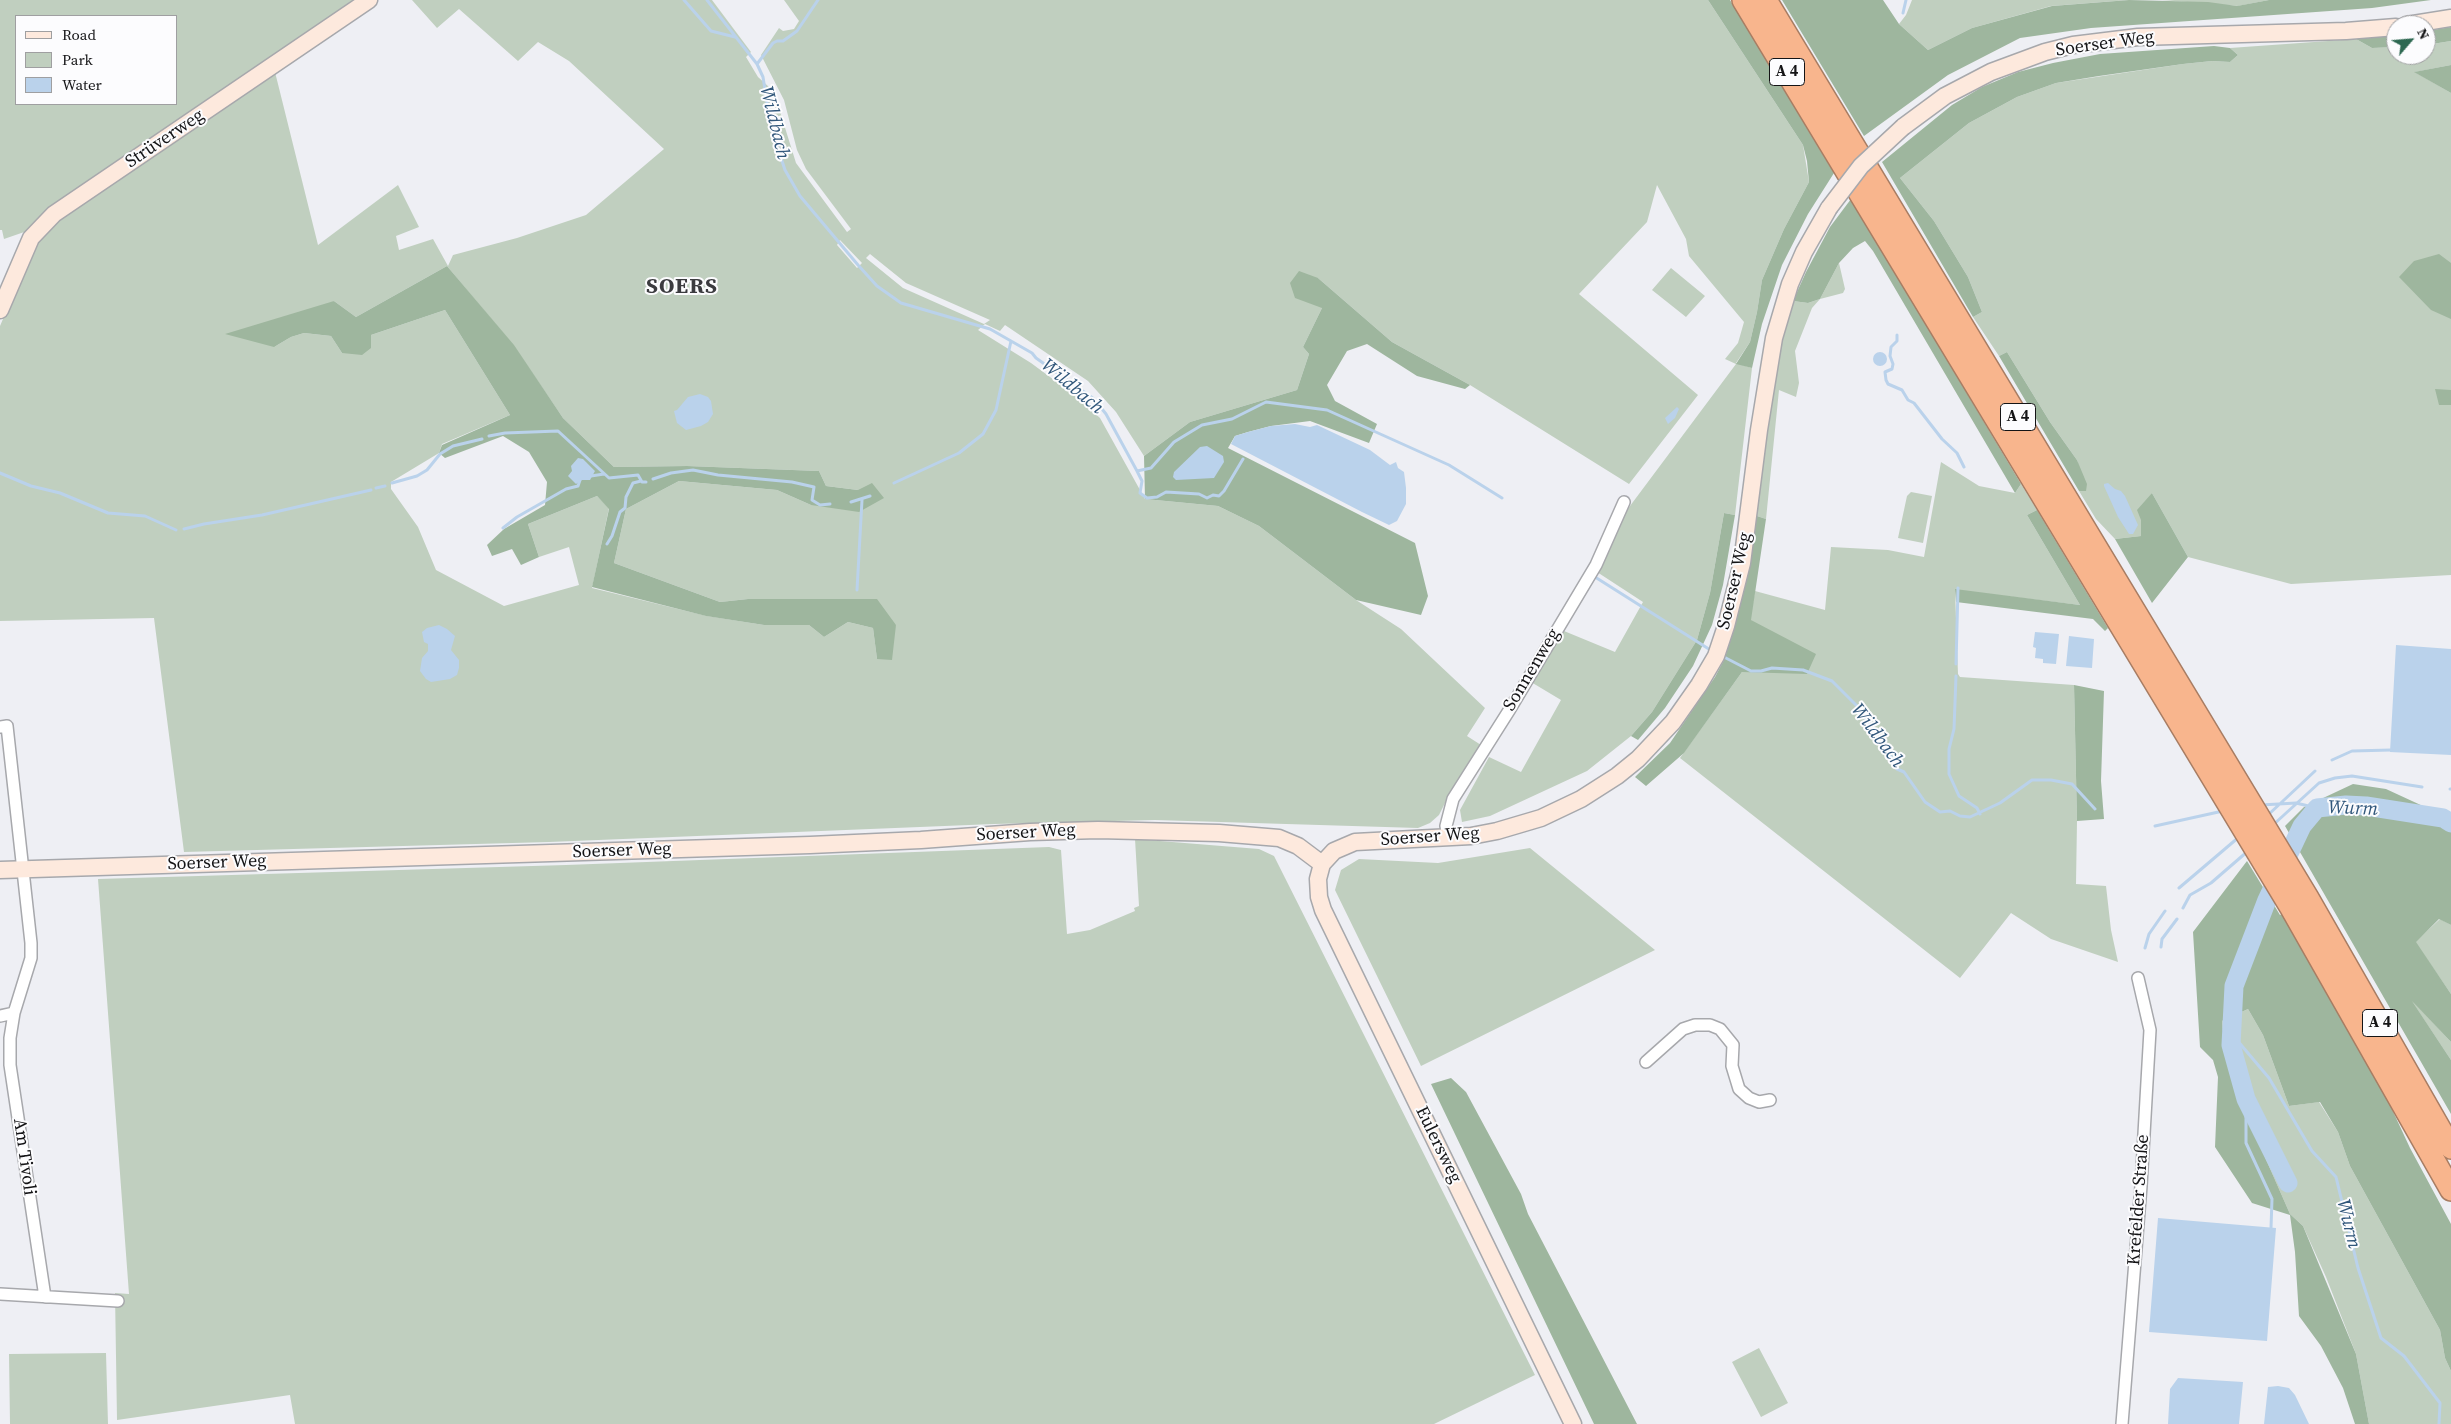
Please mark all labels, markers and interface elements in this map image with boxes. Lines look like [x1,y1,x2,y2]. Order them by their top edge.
legend [15,15,178,105]
north arrow [2386,15,2436,65]
text: Road [62,24,96,45]
text: N [2412,25,2435,43]
street label: Soerser Weg [2054,26,2156,62]
text: Park [62,49,93,70]
road number: A 4 [1770,58,1804,86]
text: Water [62,74,102,95]
water label: Wildbach [754,84,794,162]
street label: Strüverweg [122,105,208,173]
district label: SOERS [645,274,719,300]
water label: Wildbach [1036,354,1108,420]
road number: A 4 [2000,404,2036,431]
street label: Soerser Weg [1713,530,1757,632]
street label: Sonnenweg [1499,625,1565,715]
water label: Wildbach [1845,699,1909,773]
water label: Wurm [2328,797,2378,821]
street label: Soerser Weg [976,820,1076,846]
street label: Soerser Weg [1380,823,1480,851]
street label: Soerser Weg [572,838,672,864]
street label: Soerser Weg [167,850,267,876]
road number: A 4 [2362,1010,2398,1036]
street label: Eulersweg [1410,1103,1466,1187]
street label: Am Tivoli [8,1117,40,1197]
street label: Krefelder Straße [2124,1134,2154,1266]
water label: Wurm [2331,1197,2365,1251]

